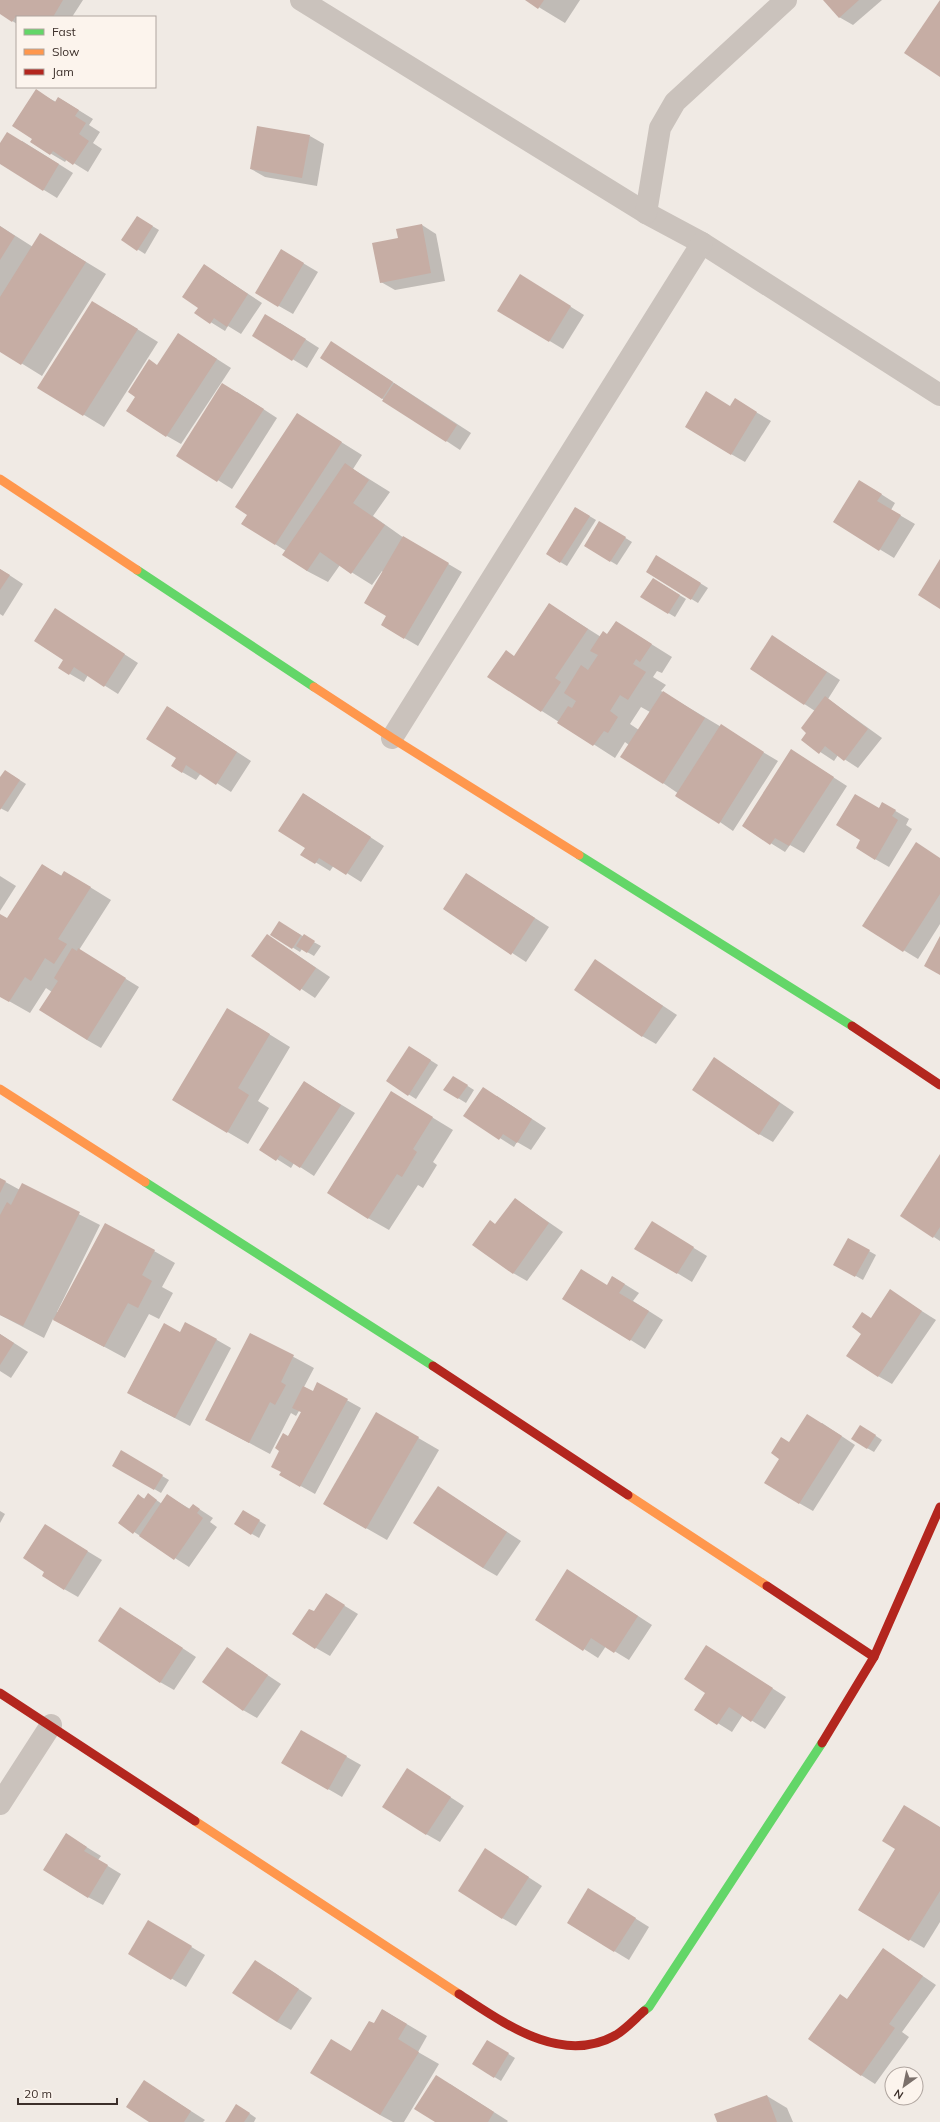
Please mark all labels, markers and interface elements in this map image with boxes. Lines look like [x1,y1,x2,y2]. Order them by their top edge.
legend [16,16,156,88]
text: Fast [52,24,76,39]
text: Slow [52,44,80,59]
text: Jam [52,64,74,79]
north arrow [884,2066,924,2106]
scale bar [18,2080,117,2106]
text: 20 m [24,2086,52,2101]
text: N [891,2086,906,2103]

